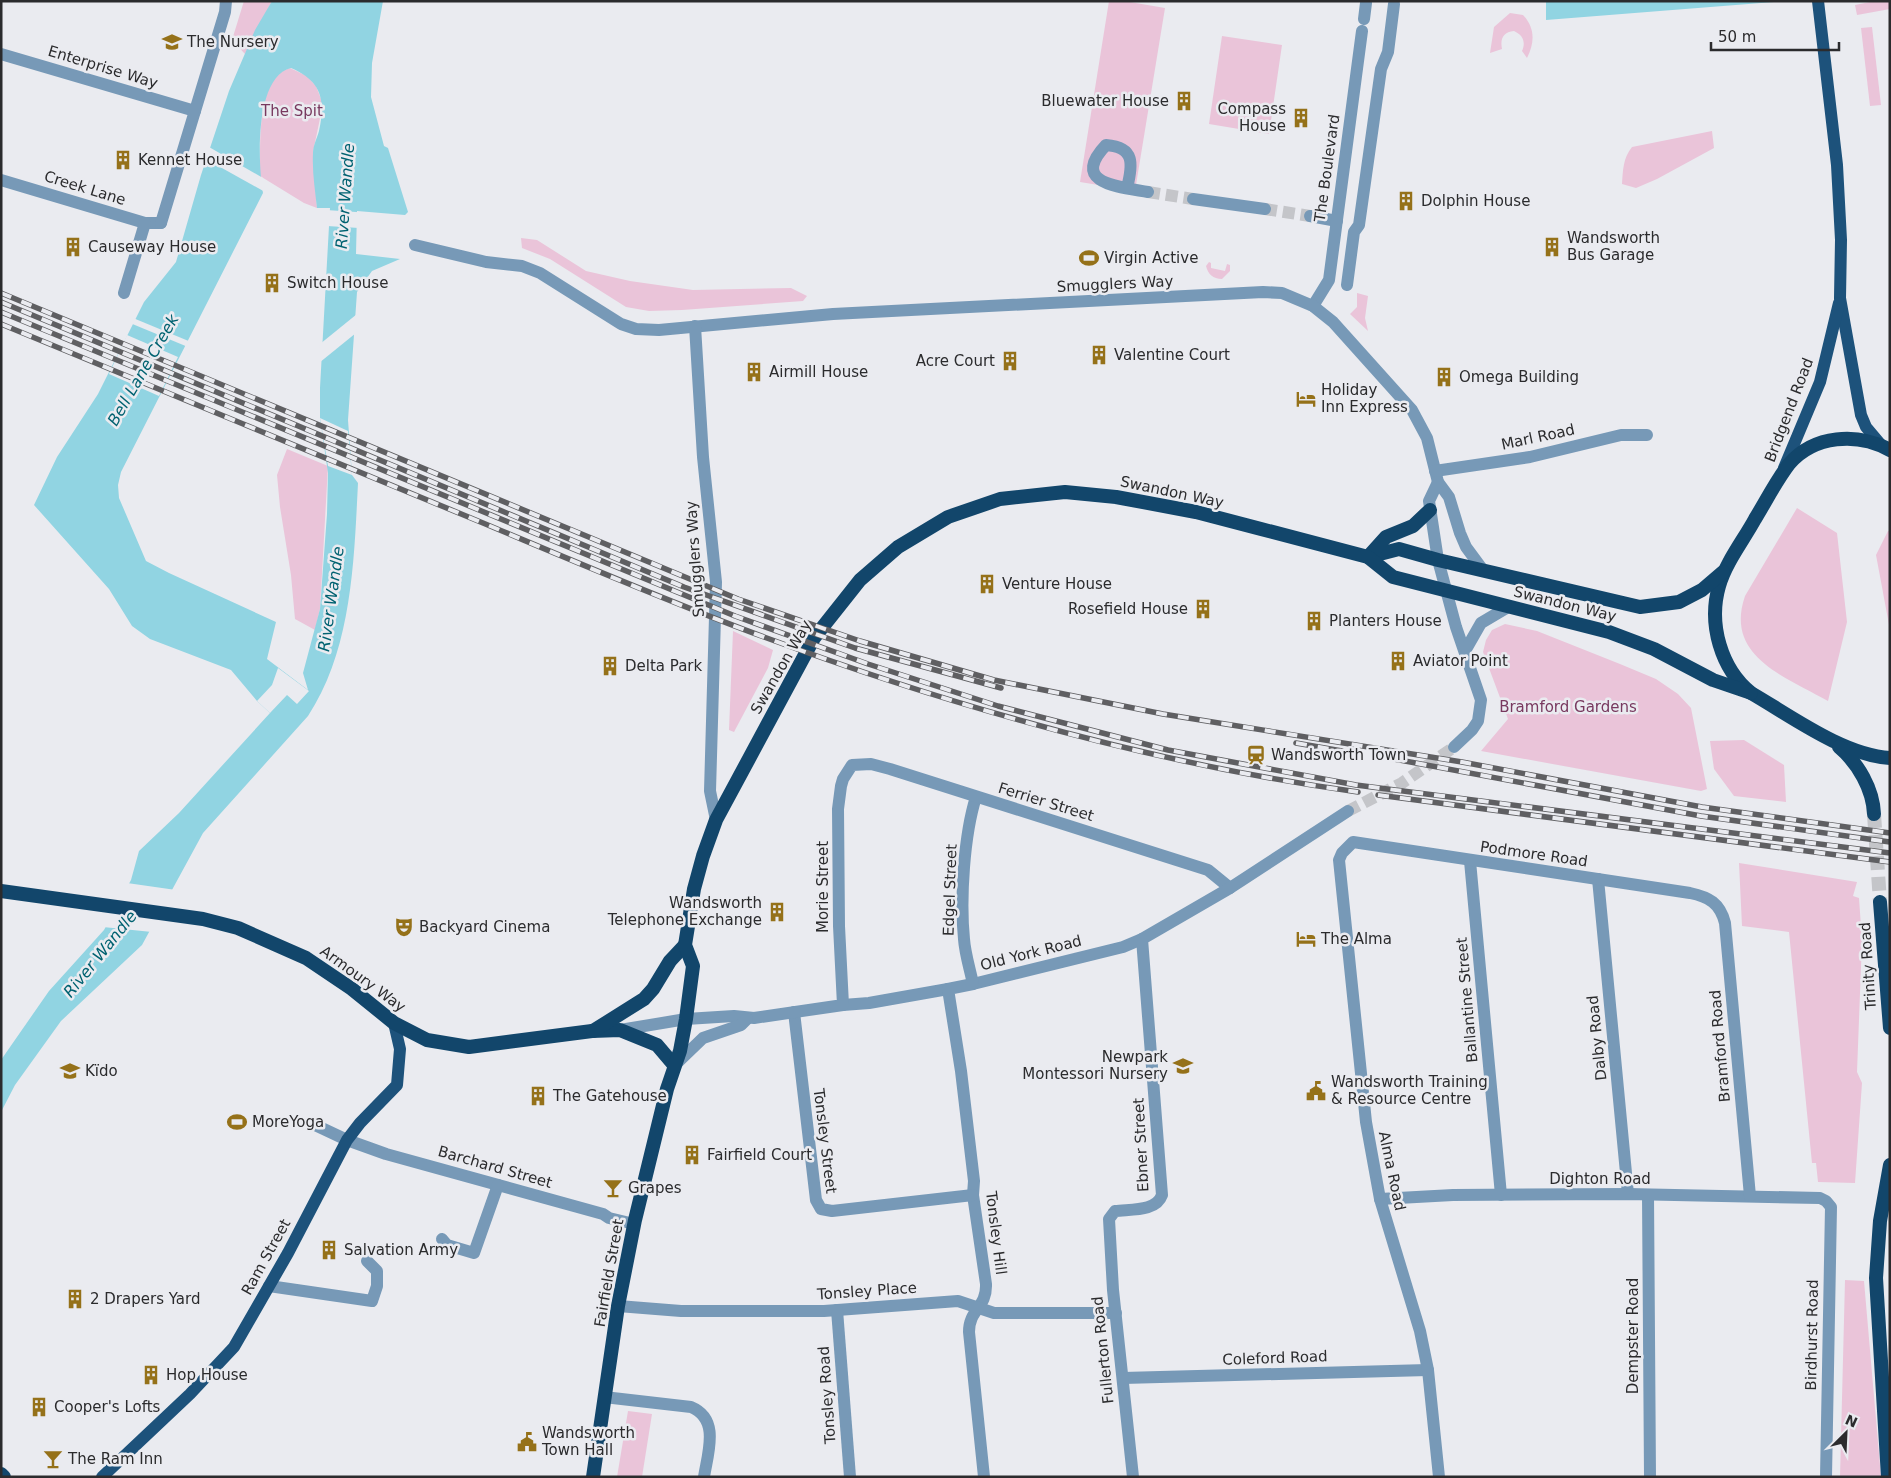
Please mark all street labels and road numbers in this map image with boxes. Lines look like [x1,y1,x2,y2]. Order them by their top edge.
street label: Enterprise Way [46,42,160,92]
street label: The Boulevard [1310,113,1343,224]
street label: Creek Lane [42,167,128,209]
street label: Smugglers Way [1056,272,1174,296]
street label: Bridgend Road [1761,355,1817,465]
street label: Marl Road [1500,420,1576,454]
street label: Swandon Way [1119,472,1226,512]
street label: Smugglers Way [682,500,708,618]
street label: Swandon Way [1512,583,1618,626]
street label: Swandon Way [747,617,815,717]
street label: Ferrier Street [996,779,1096,825]
street label: Podmore Road [1479,838,1589,870]
street label: Morie Street [814,841,832,933]
street label: Edgel Street [939,843,961,936]
street label: Trinity Road [1856,921,1880,1012]
street label: Old York Road [978,932,1084,974]
street label: Ballantine Street [1453,937,1481,1063]
street label: Armoury Way [317,942,409,1016]
street label: Bramford Road [1706,989,1734,1103]
street label: Dalby Road [1584,994,1610,1082]
street label: Tonsley Street [810,1086,840,1195]
street label: Ebner Street [1130,1097,1152,1193]
street label: Alma Road [1375,1130,1409,1212]
street label: Barchard Street [436,1142,554,1192]
street label: Dighton Road [1549,1170,1651,1188]
street label: Tonsley Hill [982,1189,1010,1276]
street label: Ram Street [238,1216,294,1298]
street label: Fairfield Street [591,1217,627,1328]
street label: Dempster Road [1624,1278,1642,1394]
street label: Tonsley Place [815,1279,918,1304]
street label: Birdhurst Road [1802,1279,1822,1391]
street label: Fullerton Road [1088,1295,1118,1405]
street label: Tonsley Road [815,1346,839,1445]
street label: Coleford Road [1222,1347,1328,1369]

